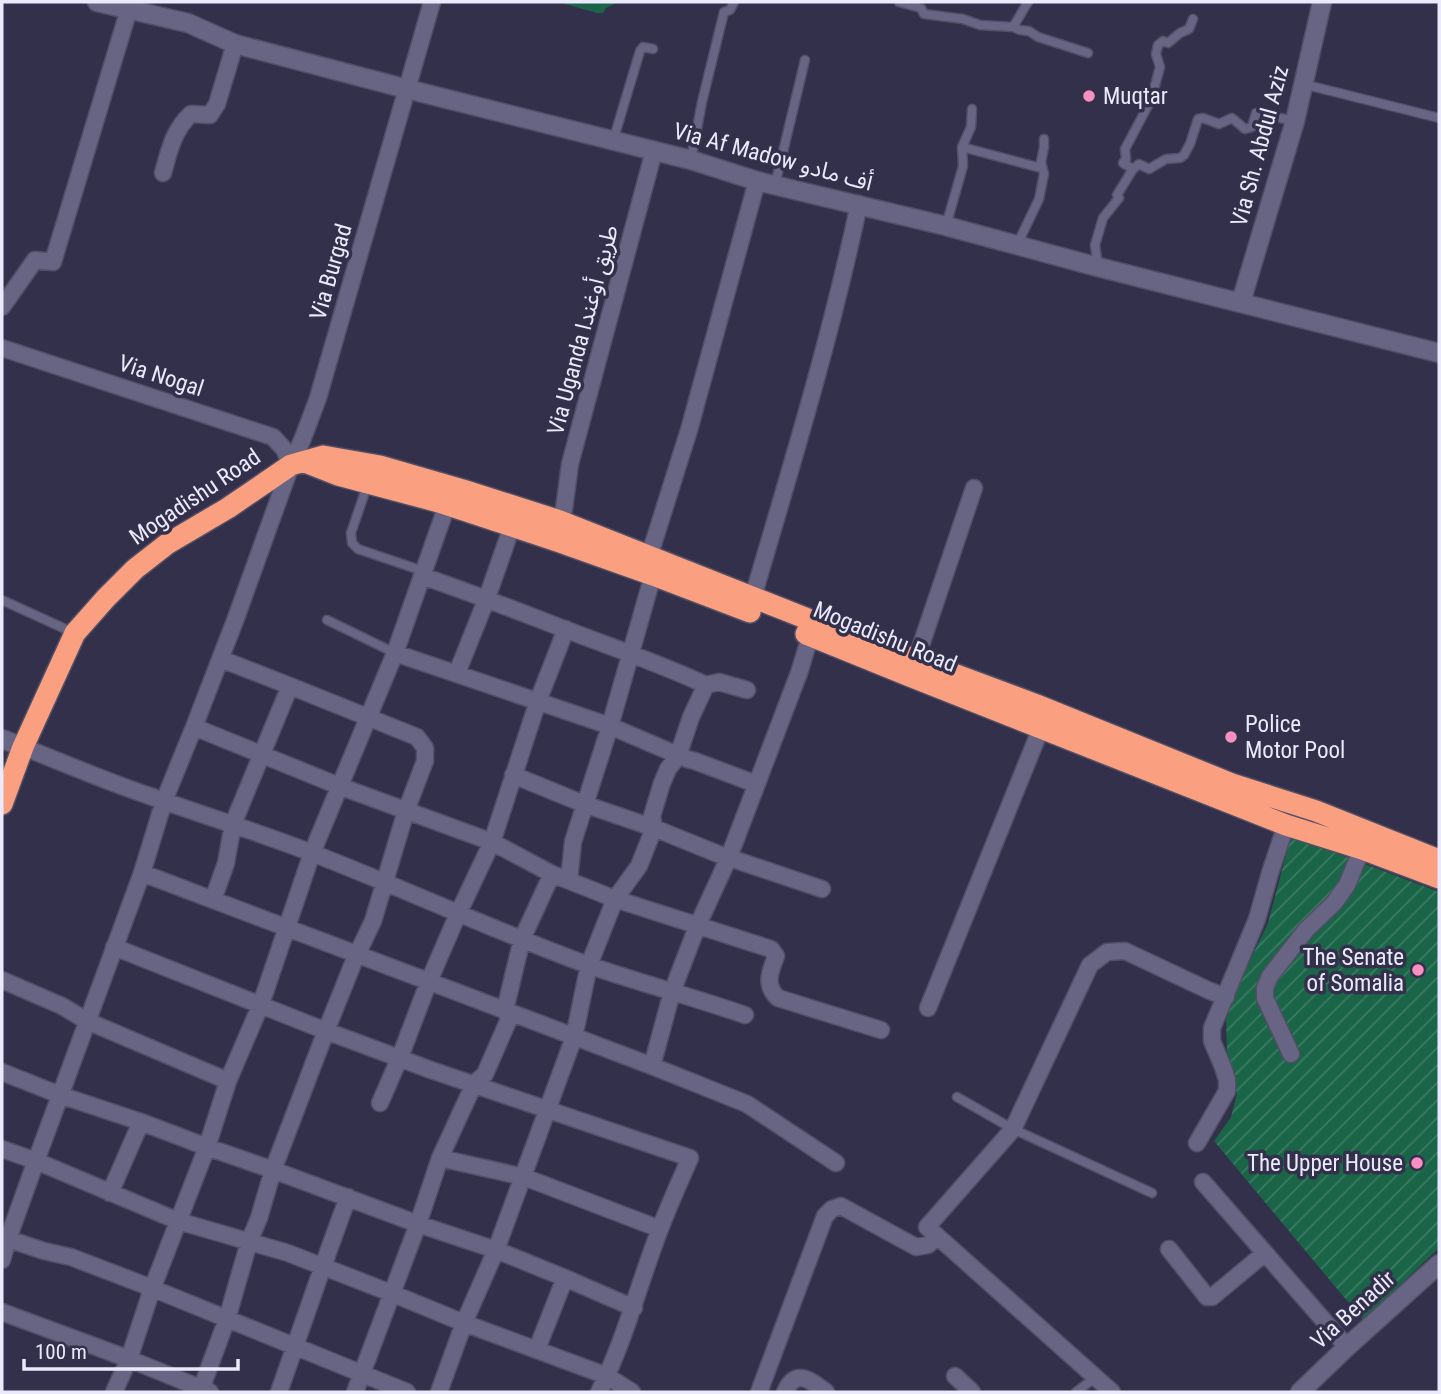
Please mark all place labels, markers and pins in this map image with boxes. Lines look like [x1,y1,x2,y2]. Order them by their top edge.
place label: Muqtar [1103,83,1168,110]
marker: Muqtar [1081,88,1097,104]
place label: Police Motor Pool [1245,711,1345,764]
marker: Police Motor Pool [1223,729,1239,745]
place label: The Senate of Somalia [1302,944,1404,997]
marker: The Senate of Somalia [1410,962,1426,978]
place label: The Upper House [1247,1150,1403,1177]
marker: The Upper House [1409,1155,1425,1171]

